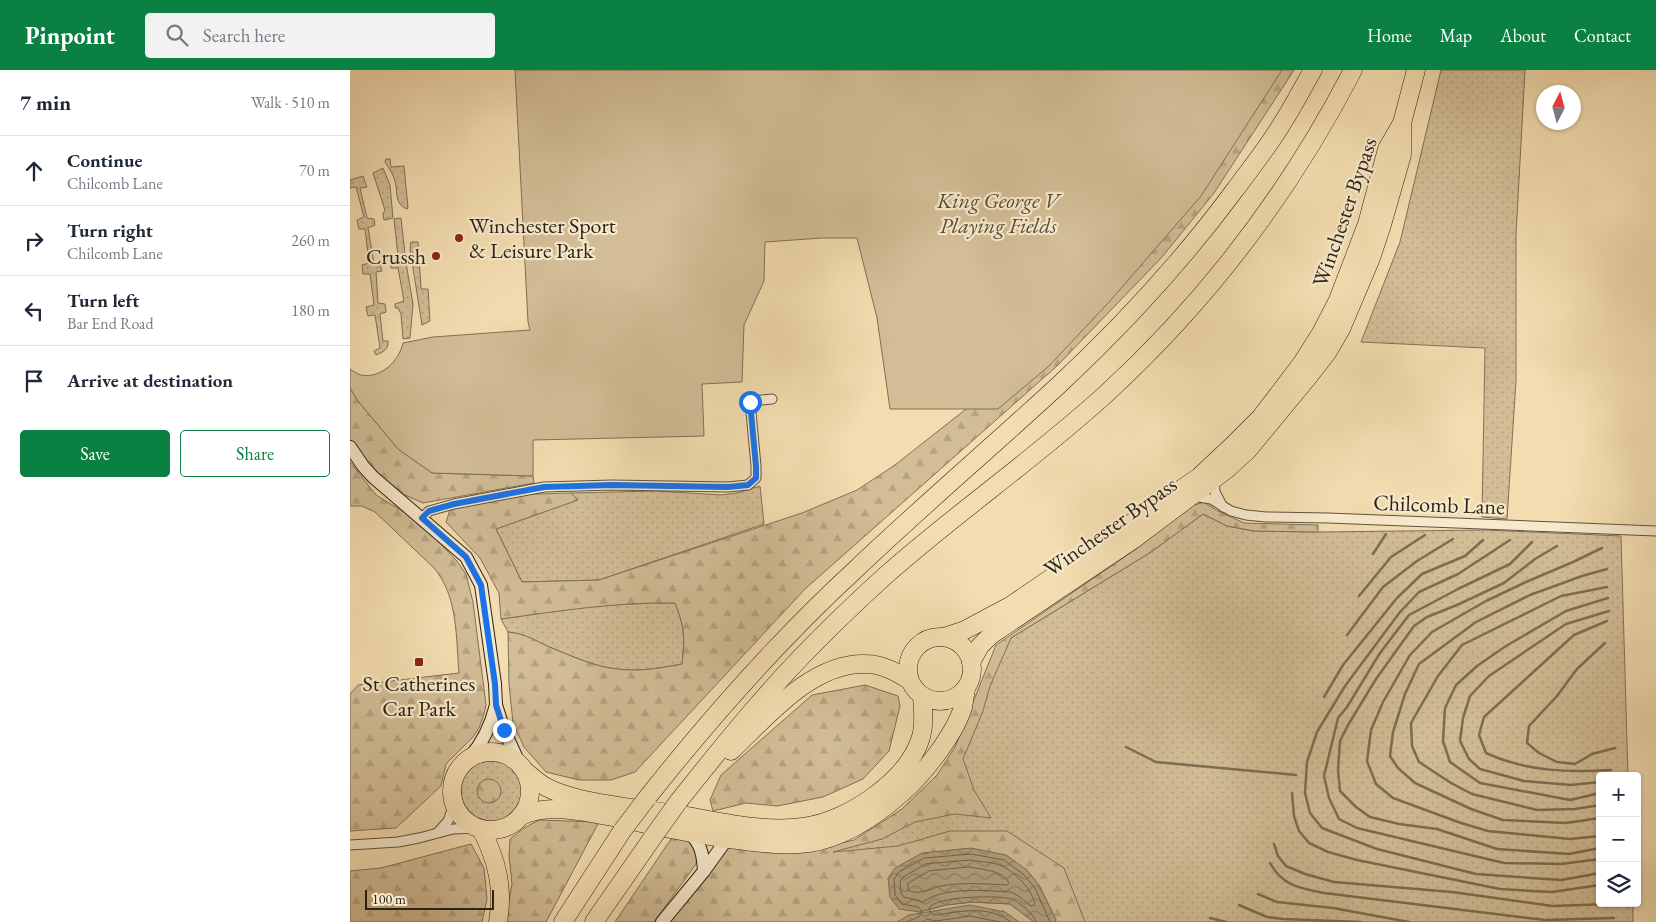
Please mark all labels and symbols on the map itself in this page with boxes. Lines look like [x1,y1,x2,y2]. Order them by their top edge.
north arrow [1536,85,1581,130]
street label: Winchester Bypass [1305,133,1384,291]
park label: King George V Playing Fields [936,186,1062,240]
place label: Winchester Sport & Leisure Park [469,211,616,265]
marker: Winchester Sport & Leisure Park [453,232,465,244]
place label: Crussh [366,242,426,271]
marker: Crussh [430,250,442,262]
route start [739,391,762,414]
street label: Winchester Bypass [1038,470,1183,583]
street label: Chilcomb Lane [1373,488,1506,521]
marker: St Catherines Car Park [413,656,425,668]
place label: St Catherines Car Park [363,669,475,723]
route end [493,719,516,742]
scale bar [365,887,494,910]

